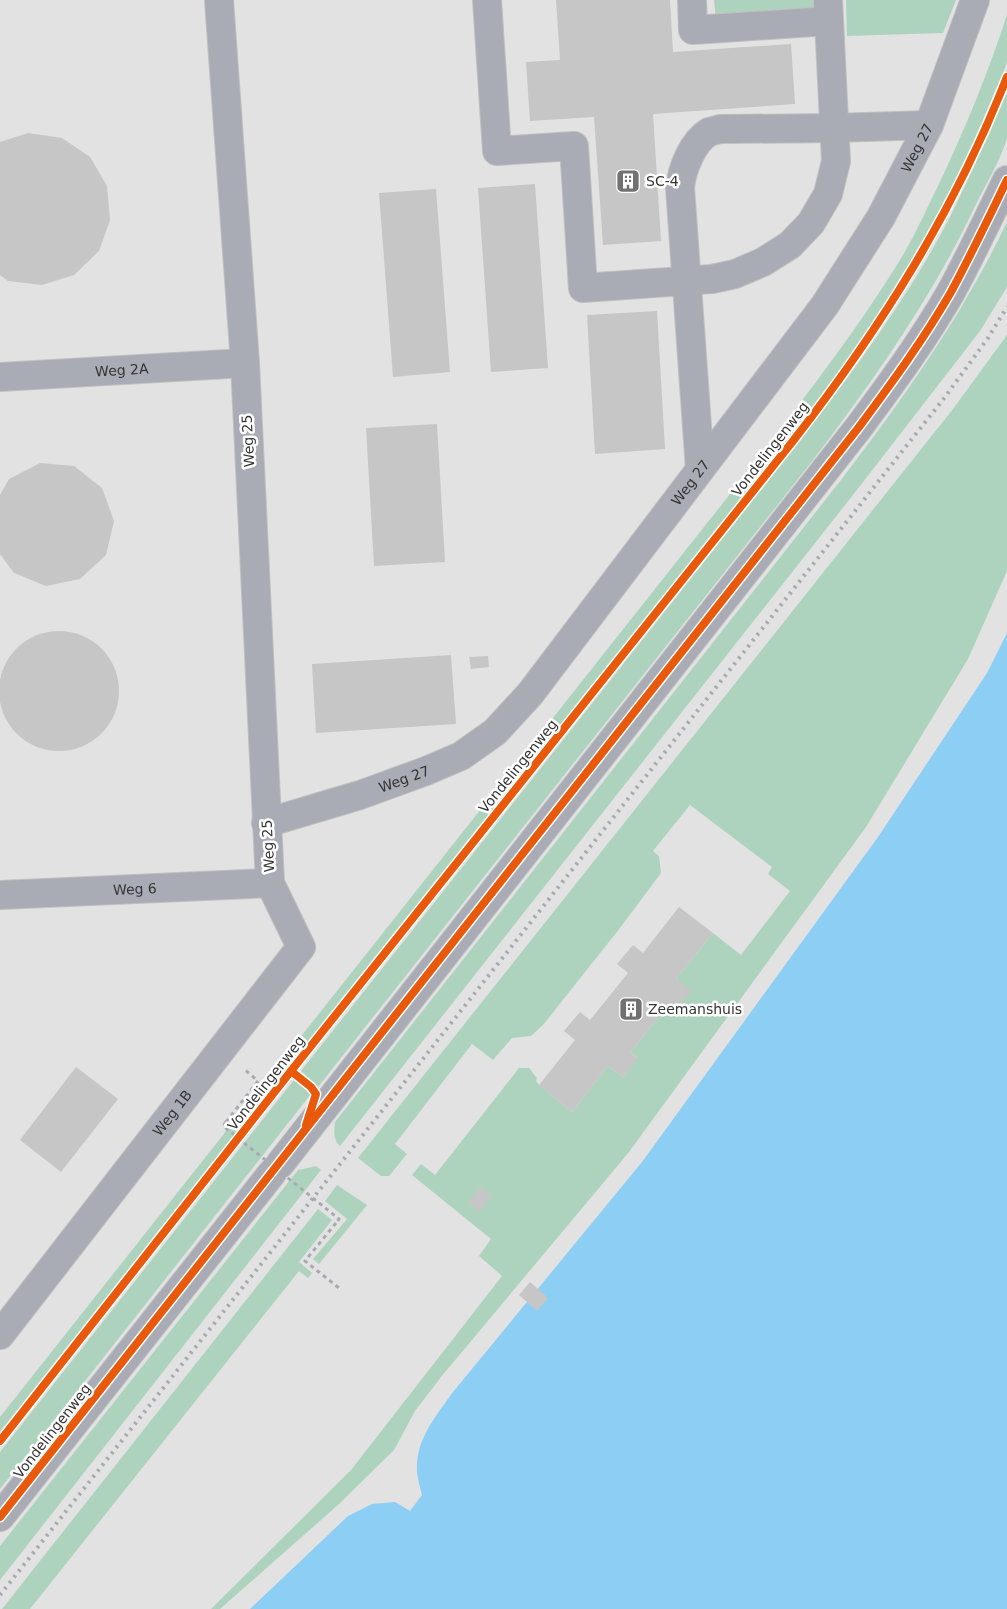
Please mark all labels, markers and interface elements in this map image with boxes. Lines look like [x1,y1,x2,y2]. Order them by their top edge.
street label: Weg 27 [898,121,936,175]
building icon: SC-4 [615,168,641,194]
place label: SC-4 [646,173,679,189]
street label: Weg 2A [95,361,149,380]
street label: Vondelingenweg [728,399,812,499]
street label: Weg 25 [239,414,257,468]
street label: Weg 27 [668,457,713,508]
street label: Vondelingenweg [475,716,561,816]
street label: Weg 27 [377,762,432,796]
street label: Weg 25 [259,819,277,873]
street label: Weg 6 [113,880,157,898]
building icon: Zeemanshuis [618,996,644,1022]
place label: Zeemanshuis [648,1001,742,1017]
street label: Vondelingenweg [224,1033,308,1133]
street label: Weg 1B [150,1087,195,1139]
street label: Vondelingenweg [10,1381,94,1481]

